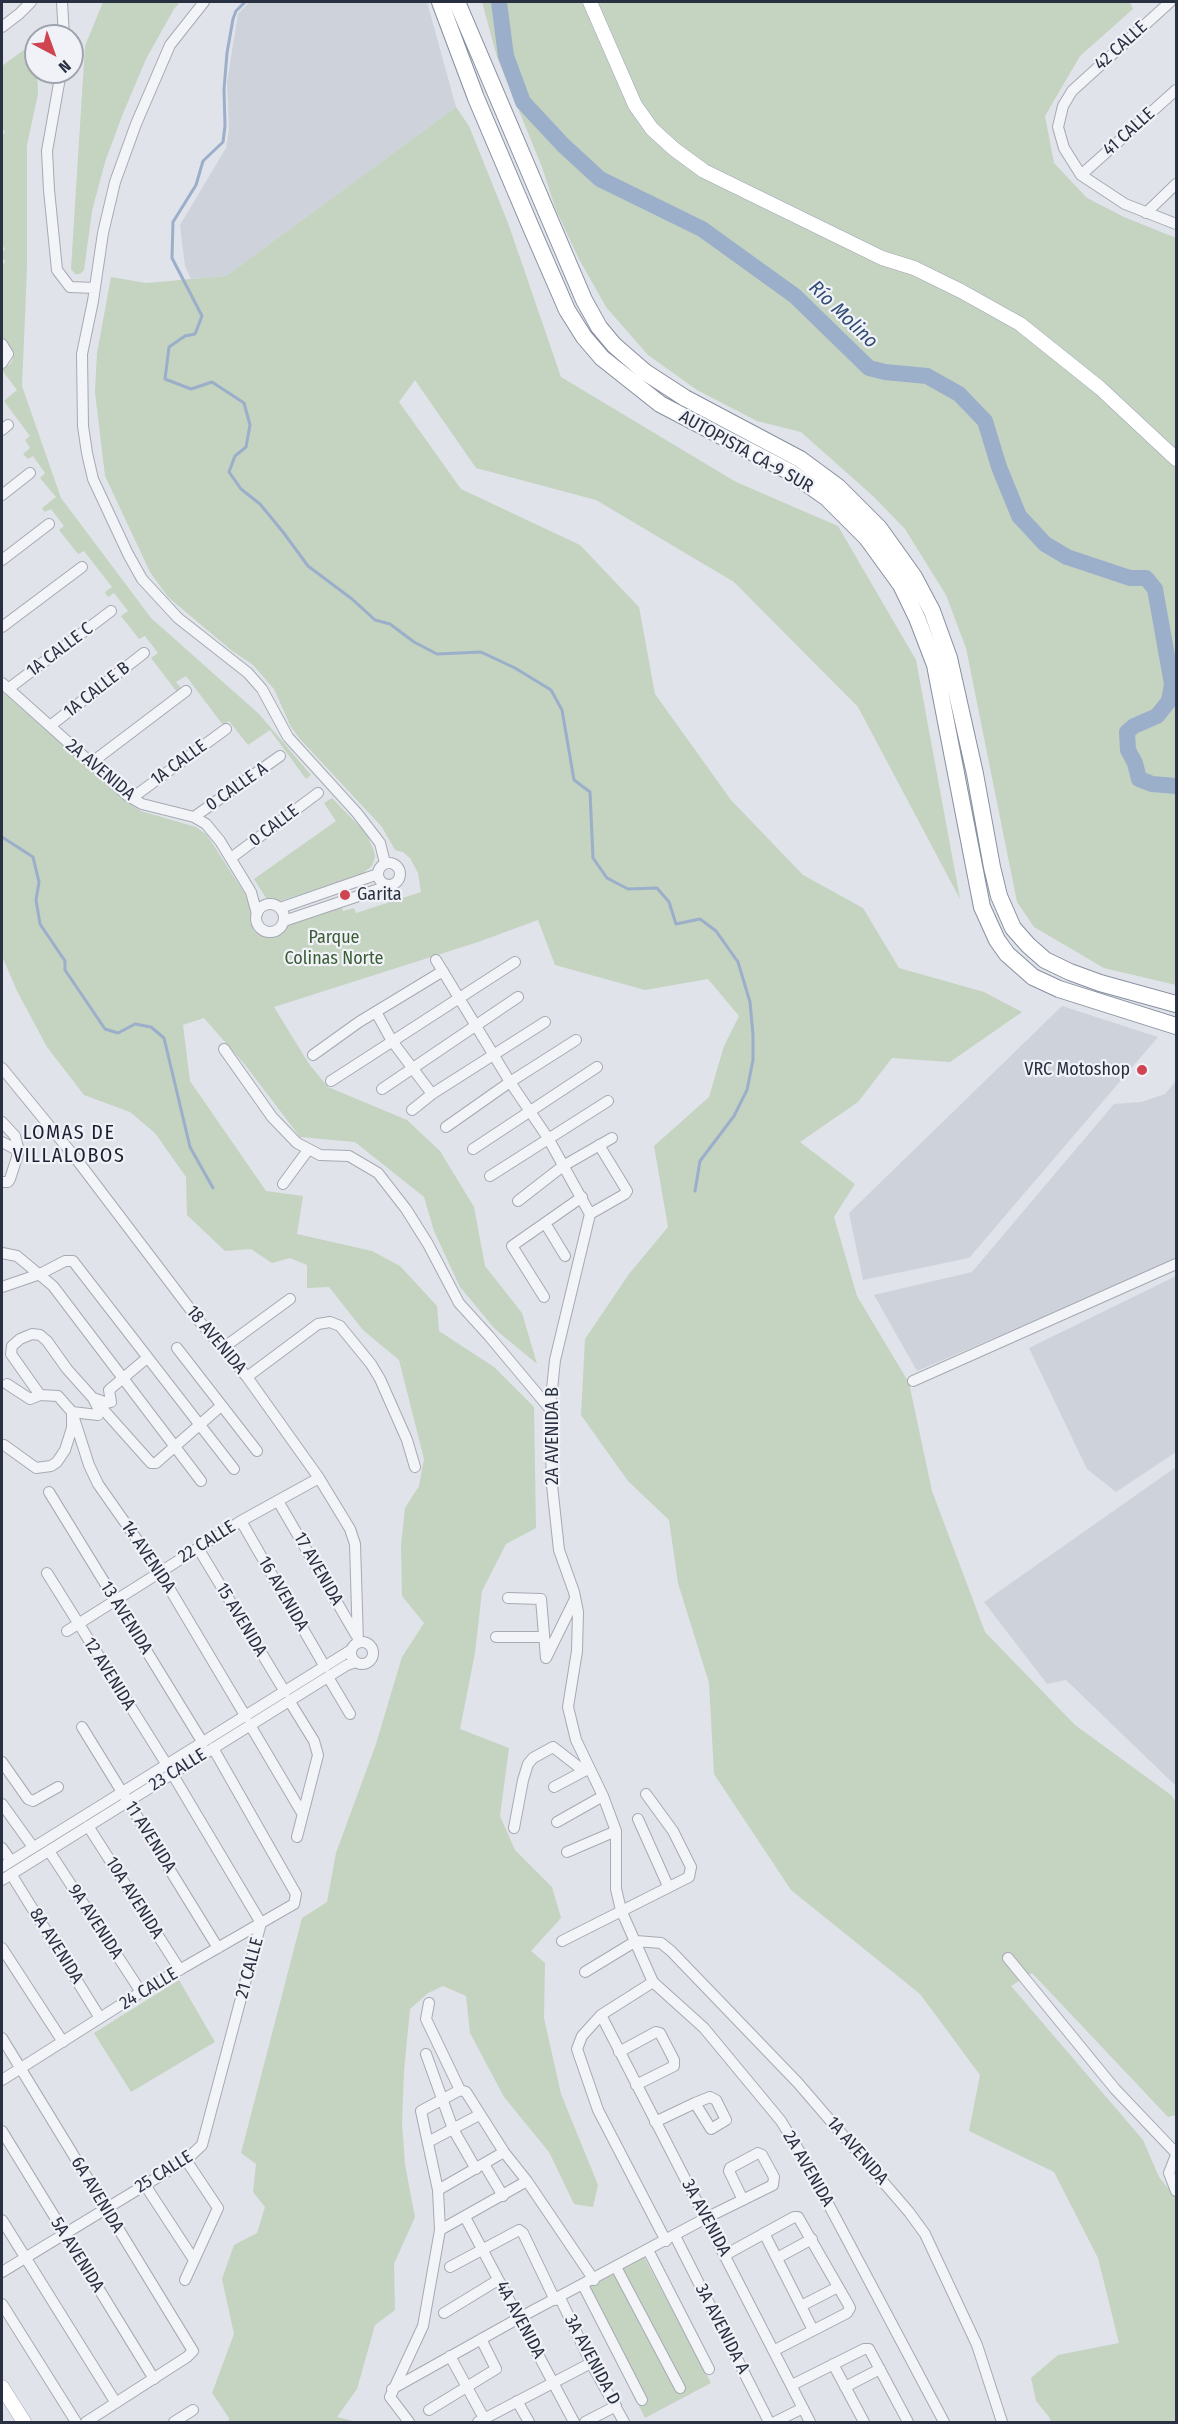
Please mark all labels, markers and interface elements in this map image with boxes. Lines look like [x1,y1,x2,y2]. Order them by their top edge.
street label: 42 CALLE [1090,17,1152,75]
north arrow [24,24,84,84]
text: N [55,56,75,77]
street label: 41 CALLE [1099,103,1159,161]
water label: Río Molino [803,276,883,354]
street label: AUTOPISTA CA-9 SUR [675,406,817,498]
street label: 1A CALLE C [23,618,97,682]
street label: 1A CALLE B [60,658,134,722]
street label: 2A AVENIDA [61,735,139,805]
street label: 1A CALLE [147,736,211,790]
street label: 0 CALLE A [202,758,272,816]
street label: 0 CALLE [245,800,303,852]
place label: Garita [357,884,402,906]
marker: Garita [338,888,352,902]
park label: Parque Colinas Norte [285,927,383,970]
place label: VRC Motoshop [1024,1059,1130,1081]
marker: VRC Motoshop [1135,1063,1149,1077]
district label: LOMAS DE VILLALOBOS [13,1121,125,1168]
street label: 18 AVENIDA [181,1301,251,1379]
street label: 2A AVENIDA B [542,1387,564,1485]
street label: 22 CALLE [175,1516,239,1568]
street label: 14 AVENIDA [116,1517,180,1597]
street label: 17 AVENIDA [288,1529,348,1609]
street label: 16 AVENIDA [253,1553,313,1635]
street label: 13 AVENIDA [95,1578,157,1658]
street label: 15 AVENIDA [211,1579,271,1661]
street label: 12 AVENIDA [78,1634,140,1714]
street label: 23 CALLE [145,1744,211,1796]
street label: 11 AVENIDA [120,1797,180,1877]
street label: 10A AVENIDA [100,1853,168,1943]
street label: 9A AVENIDA [63,1881,127,1963]
street label: 8A AVENIDA [24,1904,88,1988]
street label: 21 CALLE [232,1935,268,2001]
street label: 24 CALLE [116,1963,182,2015]
street label: 1A AVENIDA [822,2113,892,2189]
street label: 2A AVENIDA [778,2127,838,2211]
street label: 25 CALLE [131,2146,197,2198]
street label: 6A AVENIDA [66,2153,128,2237]
street label: 3A AVENIDA [677,2176,735,2260]
street label: 5A AVENIDA [46,2214,108,2296]
street label: 4A AVENIDA [491,2278,549,2362]
street label: 3A AVENIDA A [690,2281,754,2377]
street label: 3A AVENIDA D [559,2311,625,2409]

